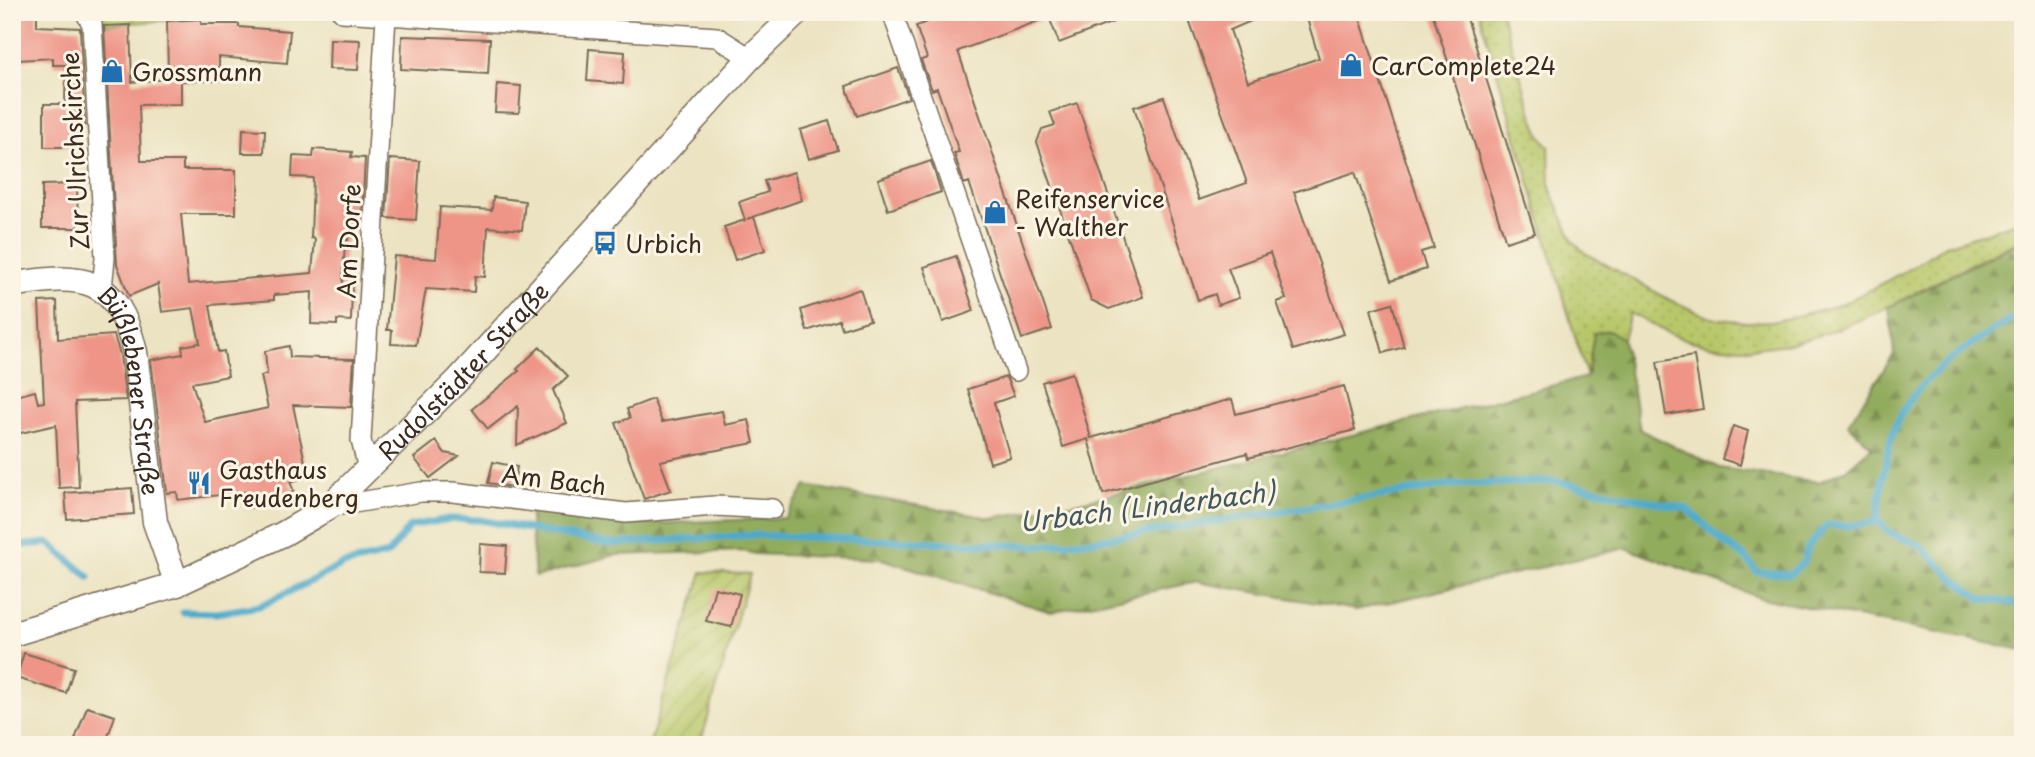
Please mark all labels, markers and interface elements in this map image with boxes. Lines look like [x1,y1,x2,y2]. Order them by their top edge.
place label: CarComplete24 [1371,47,1556,83]
street label: Zur Ulrichskirche [51,51,97,251]
shop icon: CarComplete24 [1337,51,1365,79]
place label: Grossmann [132,53,262,89]
shop icon: Grossmann [98,57,126,85]
place label: Reifenservice - Walther [1015,180,1165,244]
street label: Am Dorfe [327,183,369,299]
shop icon: Reifenservice - Walther [981,198,1009,226]
place label: Urbich [625,225,702,261]
bus stop icon: Urbich [591,229,619,257]
street label: Rudolstädter Straße [369,274,557,468]
street label: Büßlebener Straße [90,276,170,497]
place label: Gasthaus Freudenberg [219,451,359,515]
street label: Am Bach [500,455,608,503]
restaurant icon: Gasthaus Freudenberg [185,469,213,497]
water label: Urbach (Linderbach) [1017,471,1279,541]

